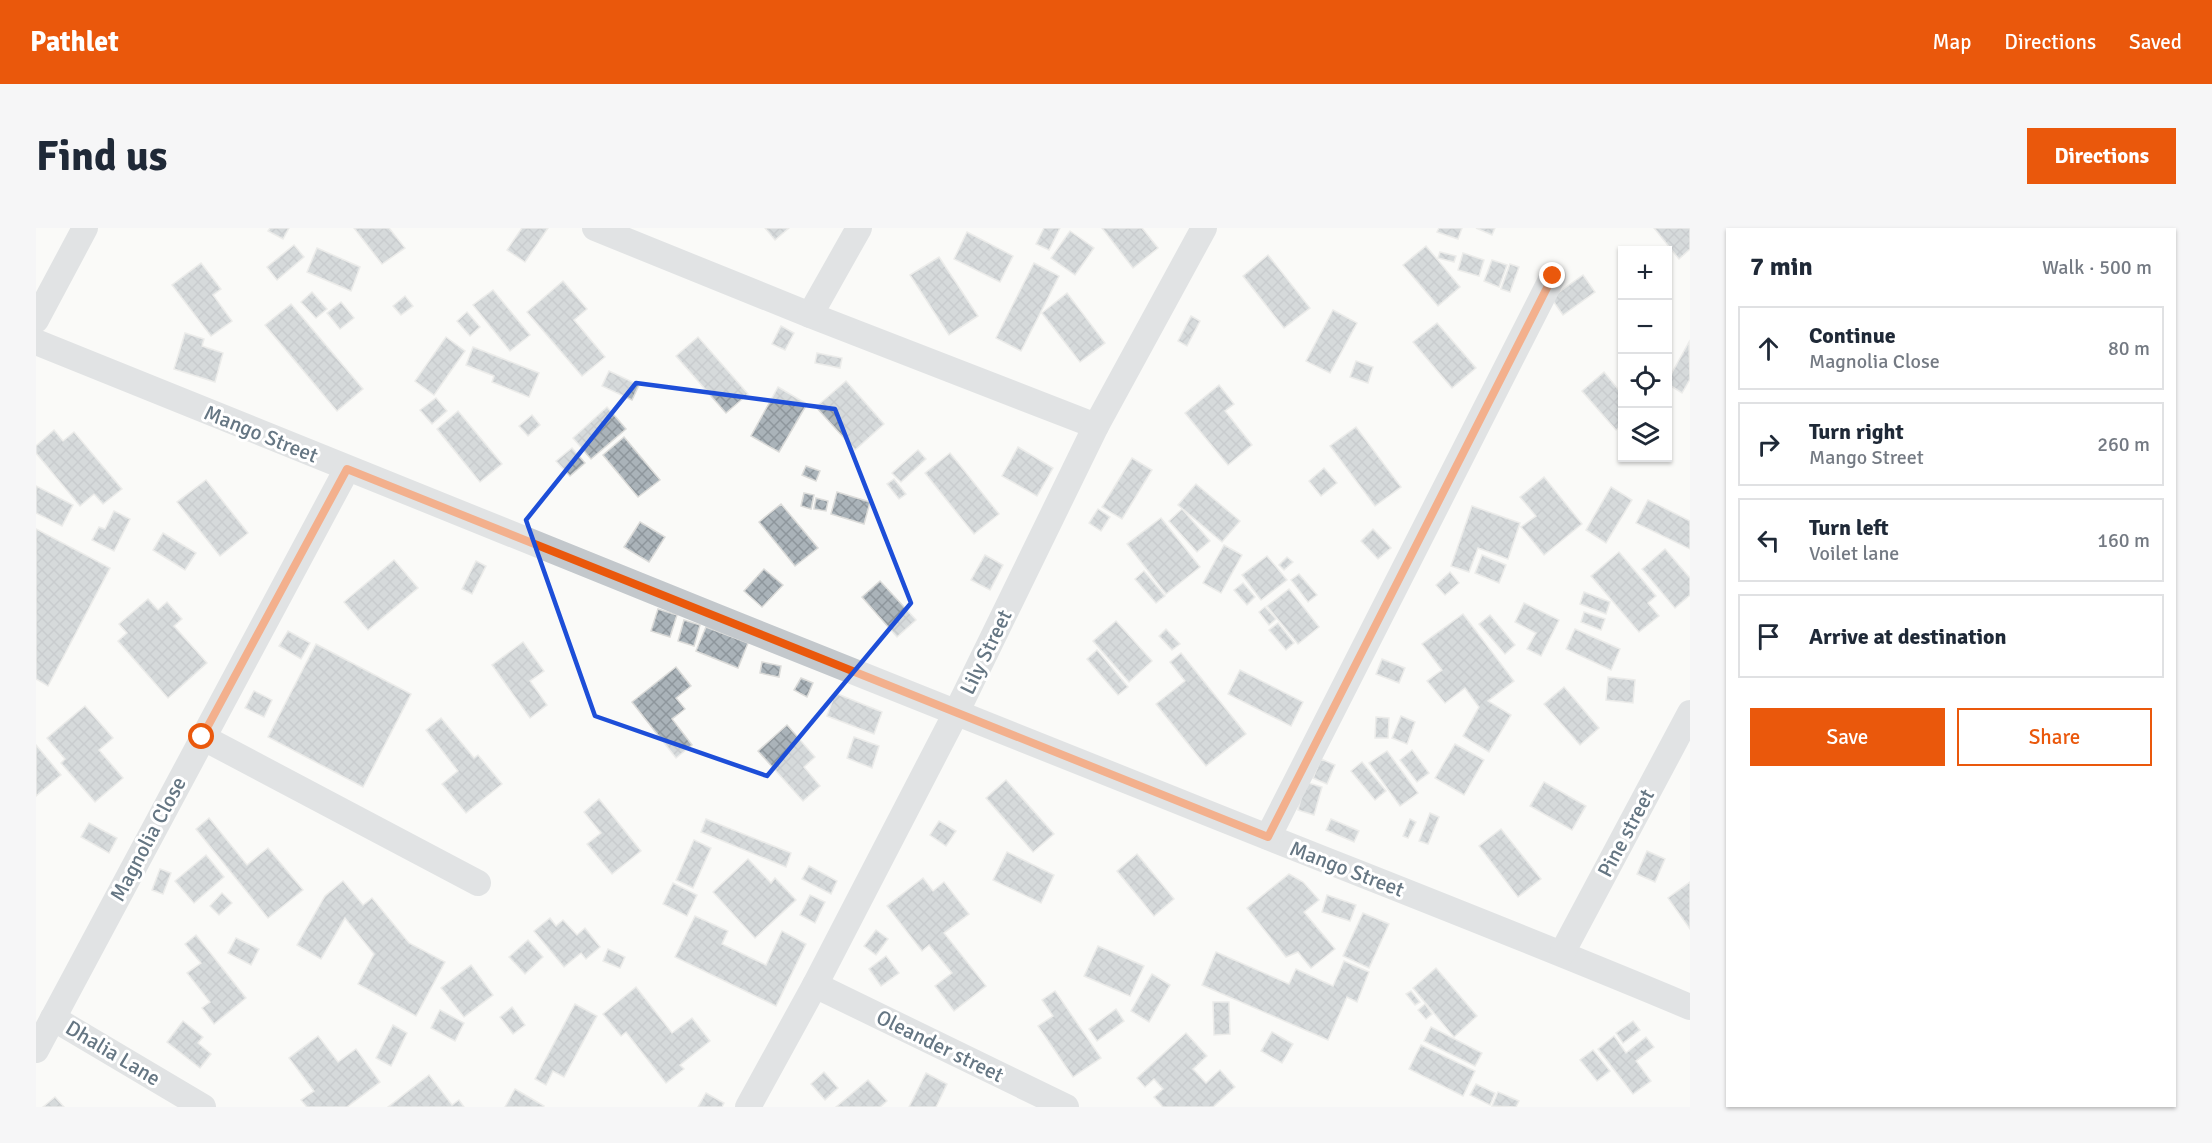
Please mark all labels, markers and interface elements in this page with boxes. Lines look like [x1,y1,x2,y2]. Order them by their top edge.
text: Pathlet [30,25,119,59]
text: Map [1933,29,1971,55]
text: Directions [2004,29,2096,55]
text: Saved [2129,29,2182,55]
button: Directions [2027,128,2176,184]
text: Find us [36,131,167,182]
map controls [1618,246,1672,462]
button: + [1618,246,1672,300]
text: 7 min [1750,251,1813,283]
text: Walk · 500 m [2042,255,2152,280]
route end [1539,262,1565,288]
button: − [1618,300,1672,354]
text: Continue [1809,322,1896,349]
icon: ahead [1752,332,1785,365]
text: 80 m [2108,336,2150,361]
text: Magnolia Close [1809,349,1940,374]
button: locate [1618,354,1672,408]
street label: Mango Street [200,399,322,469]
button: layers [1618,408,1672,462]
text: Turn right [1809,418,1904,445]
icon: right [1752,428,1785,461]
text: 260 m [2097,432,2150,457]
text: Mango Street [1809,445,1924,470]
text: Turn left [1809,514,1889,541]
icon: left [1752,524,1785,557]
text: 160 m [2097,528,2150,553]
text: Voilet lane [1809,541,1899,566]
street label: Lily Street [954,605,1018,699]
icon: arrive [1752,620,1785,653]
text: Arrive at destination [1809,623,2006,650]
button: Save [1750,708,1945,766]
button: Share [1957,708,2152,766]
route start [188,723,214,749]
street label: Magnolia Close [104,772,192,906]
street label: Pine street [1592,784,1660,882]
street label: Mango Street [1286,835,1408,903]
street label: Oleander street [872,1004,1008,1088]
street label: Dhalia Lane [61,1015,165,1091]

